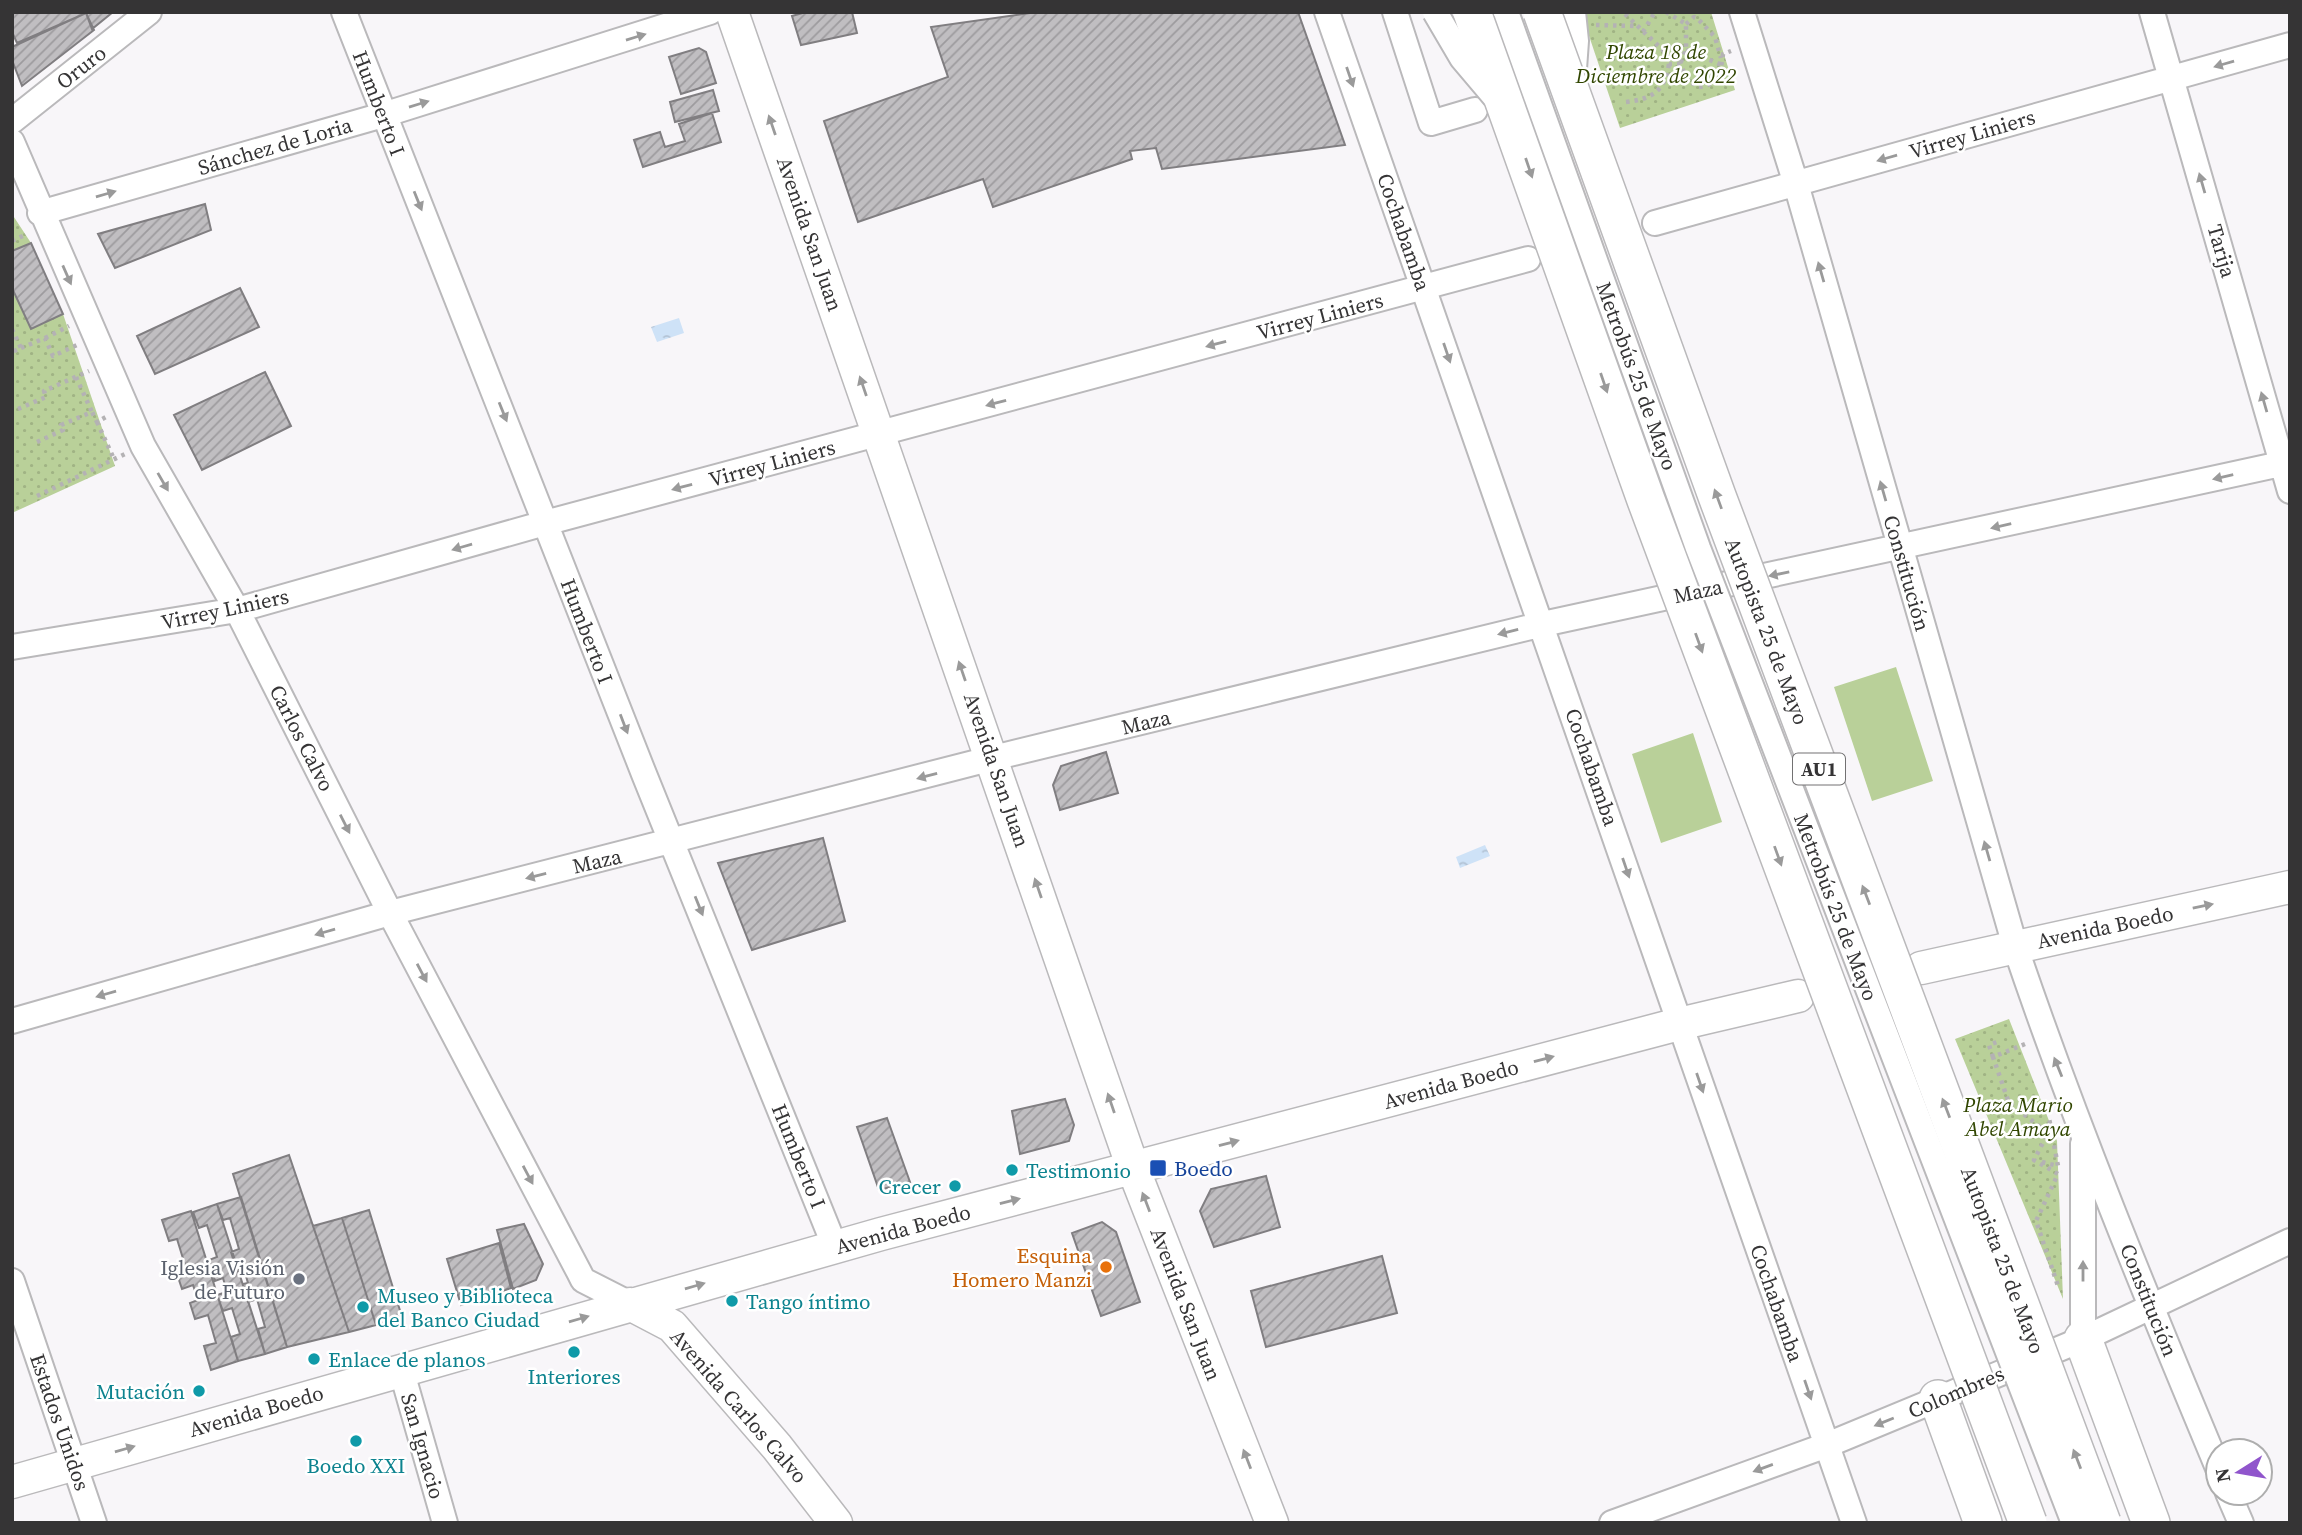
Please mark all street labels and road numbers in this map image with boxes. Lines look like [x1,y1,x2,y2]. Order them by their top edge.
street label: Oruro [50,38,112,96]
street label: Humberto I [346,46,412,160]
street label: Virrey Liniers [1906,102,2038,166]
street label: Sánchez de Loria [194,110,356,182]
street label: Avenida San Juan [770,153,850,315]
street label: Cochabamba [1370,169,1438,295]
street label: Tarija [2201,221,2243,281]
street label: Metrobús 25 de Mayo [1589,278,1685,474]
street label: Virrey Liniers [1254,285,1386,347]
street label: Virrey Liniers [706,432,838,494]
street label: Constitución [1877,512,1937,635]
street label: Autopista 25 de Mayo [1718,533,1816,729]
street label: Maza [1671,572,1726,610]
street label: Humberto I [554,574,620,688]
street label: Virrey Liniers [159,581,291,637]
street label: Carlos Calvo [263,680,341,796]
street label: Avenida San Juan [957,689,1037,851]
street label: Maza [1119,702,1174,742]
street label: Cochabamba [1558,704,1626,830]
road number: AU1 [1793,754,1845,784]
street label: Metrobús 25 de Mayo [1787,809,1885,1005]
street label: Maza [570,841,625,881]
street label: Avenida Boedo [2034,898,2176,956]
street label: Avenida Boedo [1380,1052,1522,1116]
street label: Humberto I [765,1099,833,1213]
street label: Autopista 25 de Mayo [1954,1162,2052,1358]
street label: Avenida Boedo [832,1197,974,1261]
street label: Avenida San Juan [1144,1223,1229,1385]
street label: Constitución [2113,1239,2185,1361]
street label: Cochabamba [1743,1240,1811,1366]
street label: Avenida Carlos Calvo [664,1323,814,1489]
street label: Estados Unidos [23,1350,97,1494]
street label: Colombres [1903,1359,2009,1425]
street label: Avenida Boedo [185,1378,327,1444]
street label: San Ignacio [394,1390,452,1502]

